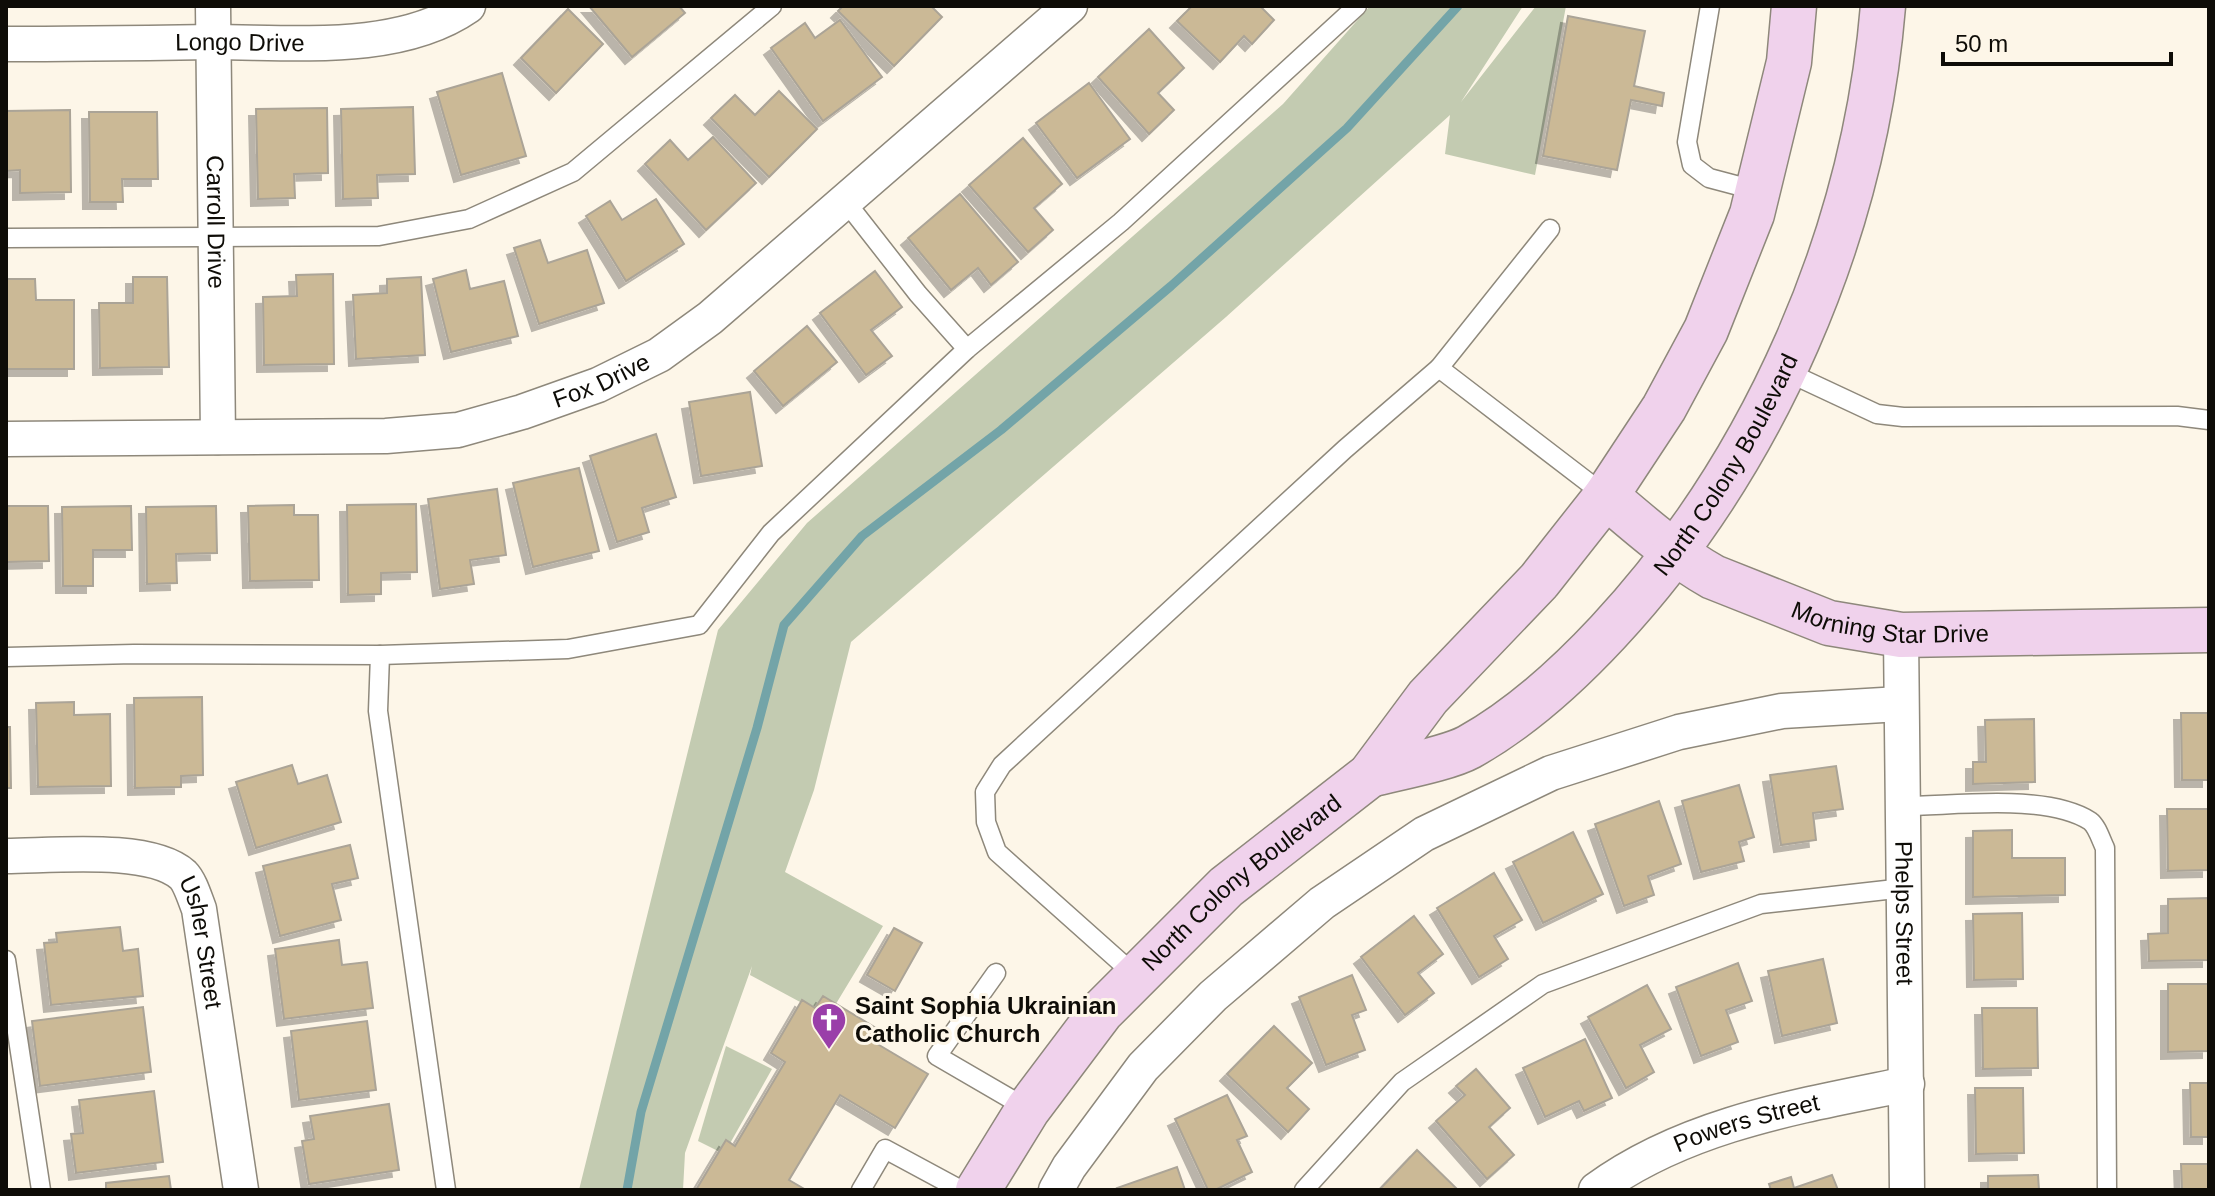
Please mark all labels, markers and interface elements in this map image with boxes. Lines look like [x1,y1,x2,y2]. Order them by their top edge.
scale bar [1943,16,2171,66]
street label: Longo Drive [175,28,305,56]
text: 50 m [1955,30,2008,57]
street label: Carroll Drive [202,155,230,289]
street label: Fox Drive [549,348,654,413]
street label: North Colony Boulevard [1648,349,1803,581]
street label: Morning Star Drive [1788,595,1989,648]
street label: North Colony Boulevard [1136,789,1346,976]
street label: Phelps Street [1890,841,1919,986]
street label: Usher Street [174,871,228,1011]
place label: Saint Sophia Ukrainian Catholic Church [855,992,1116,1047]
church icon: Saint Sophia Ukrainian Catholic Church [810,1001,848,1051]
street label: Powers Street [1669,1088,1822,1157]

